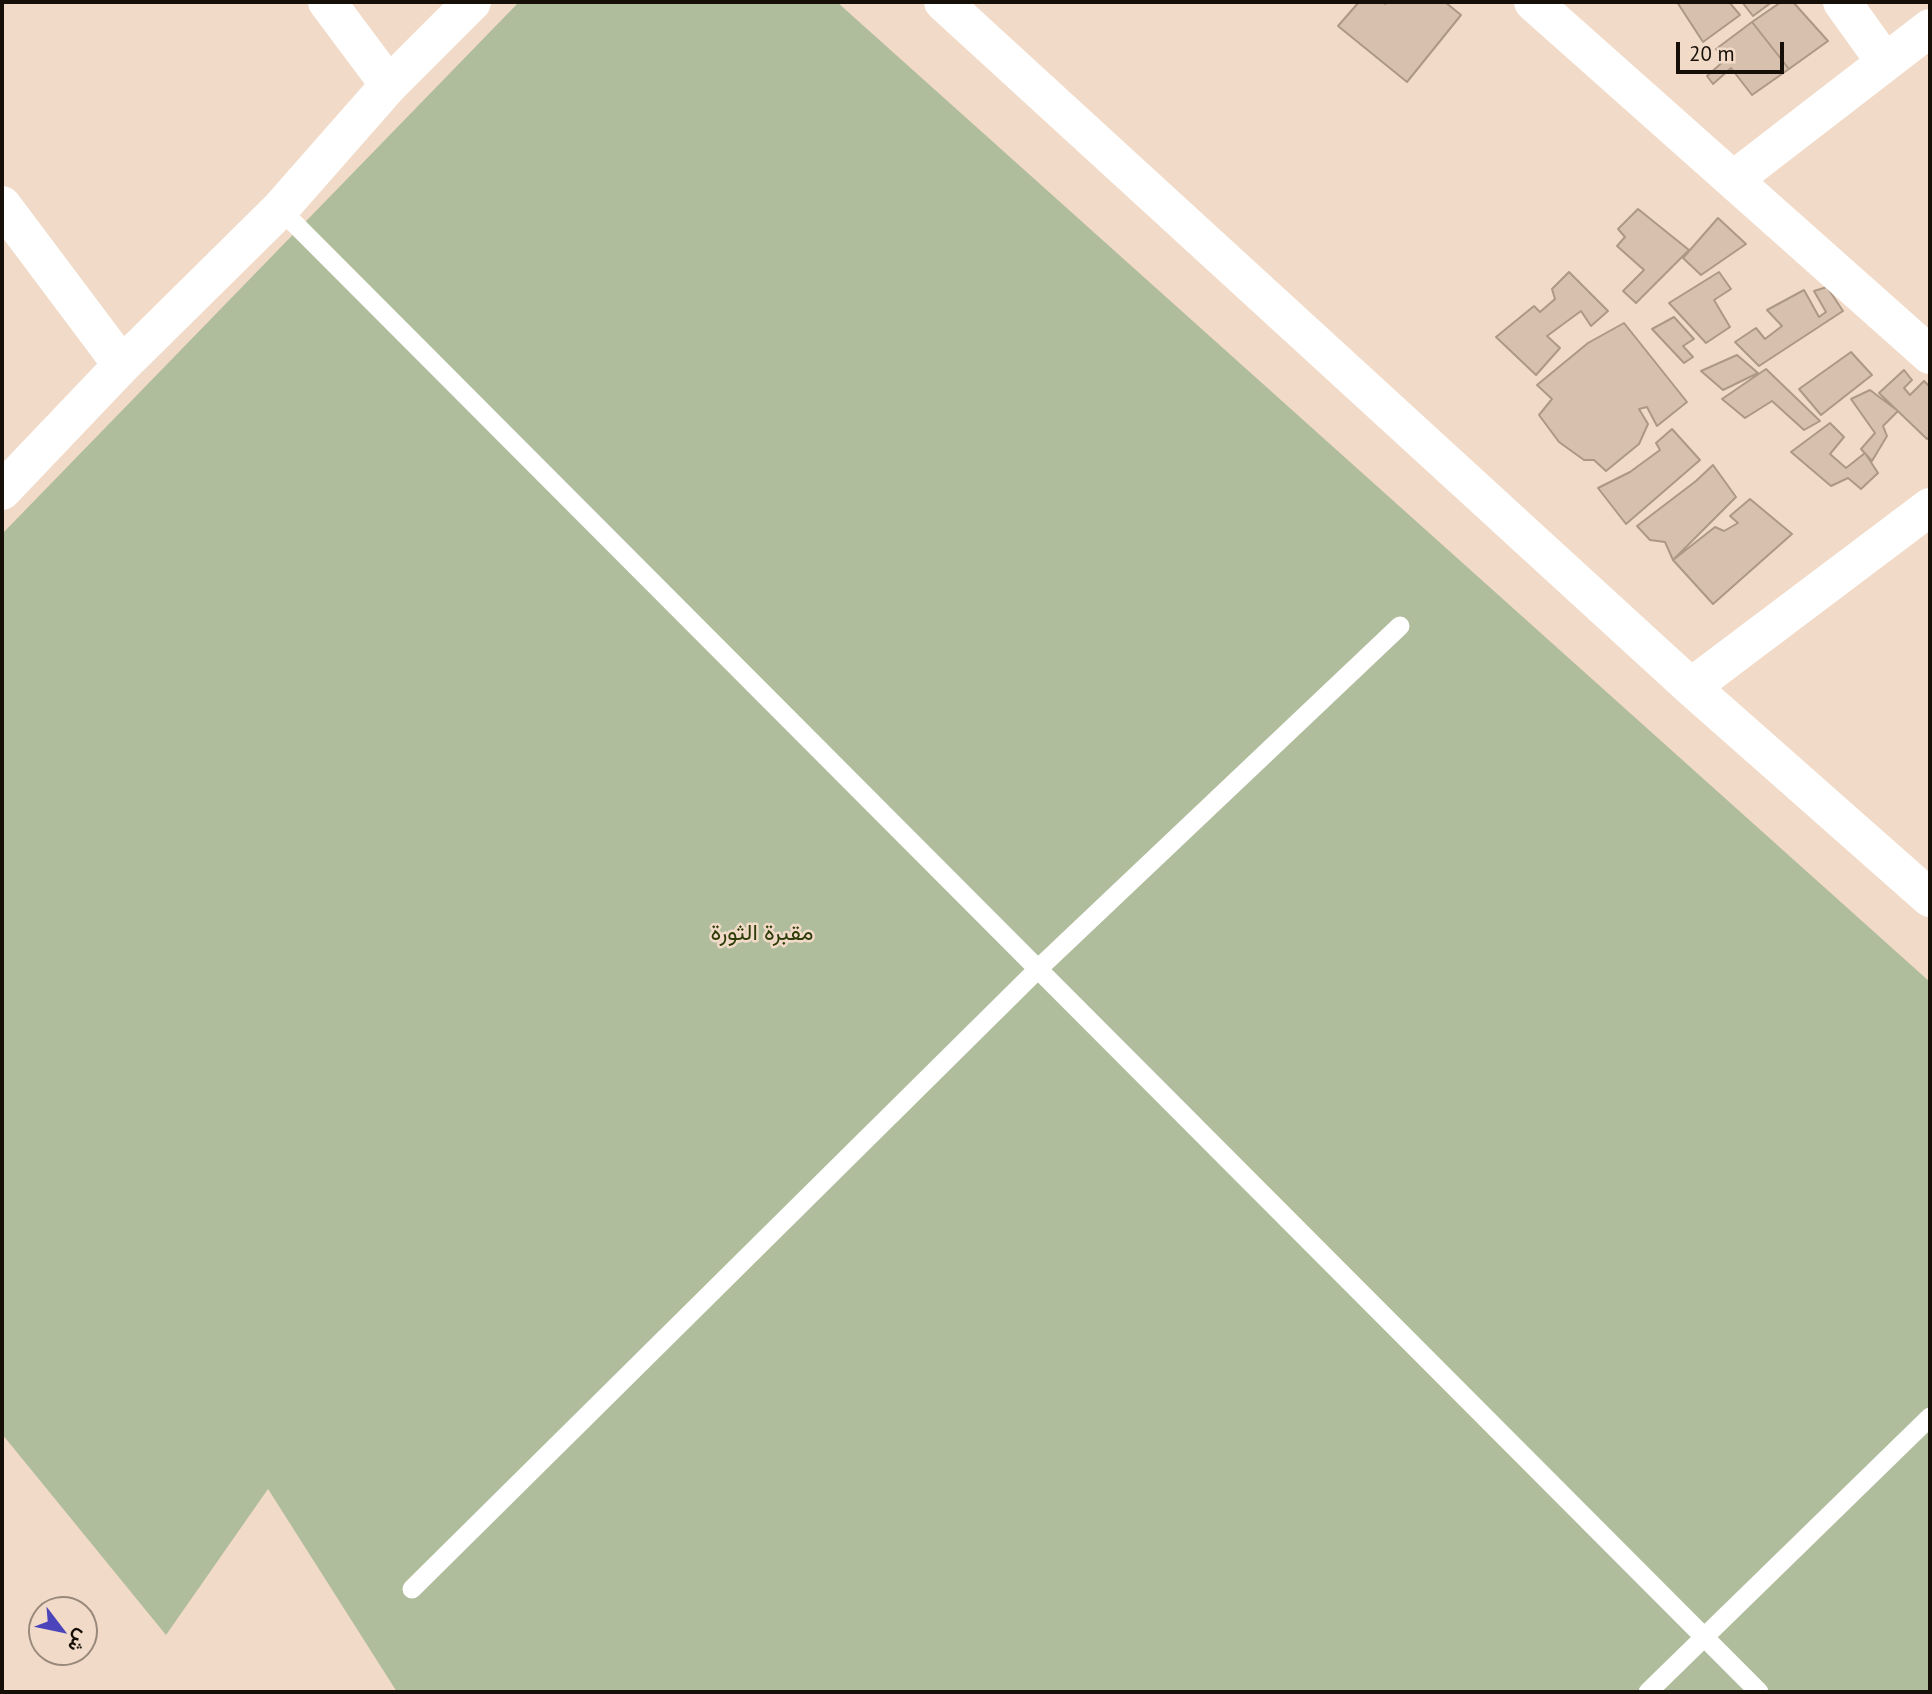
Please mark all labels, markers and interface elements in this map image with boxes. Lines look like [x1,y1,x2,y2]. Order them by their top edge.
scale bar [1680,28,1788,72]
text: 20 m [1689,40,1735,67]
park label: مقبرة الثورة [711,919,813,947]
north arrow [28,1596,98,1666]
text: ش [63,1625,95,1657]

